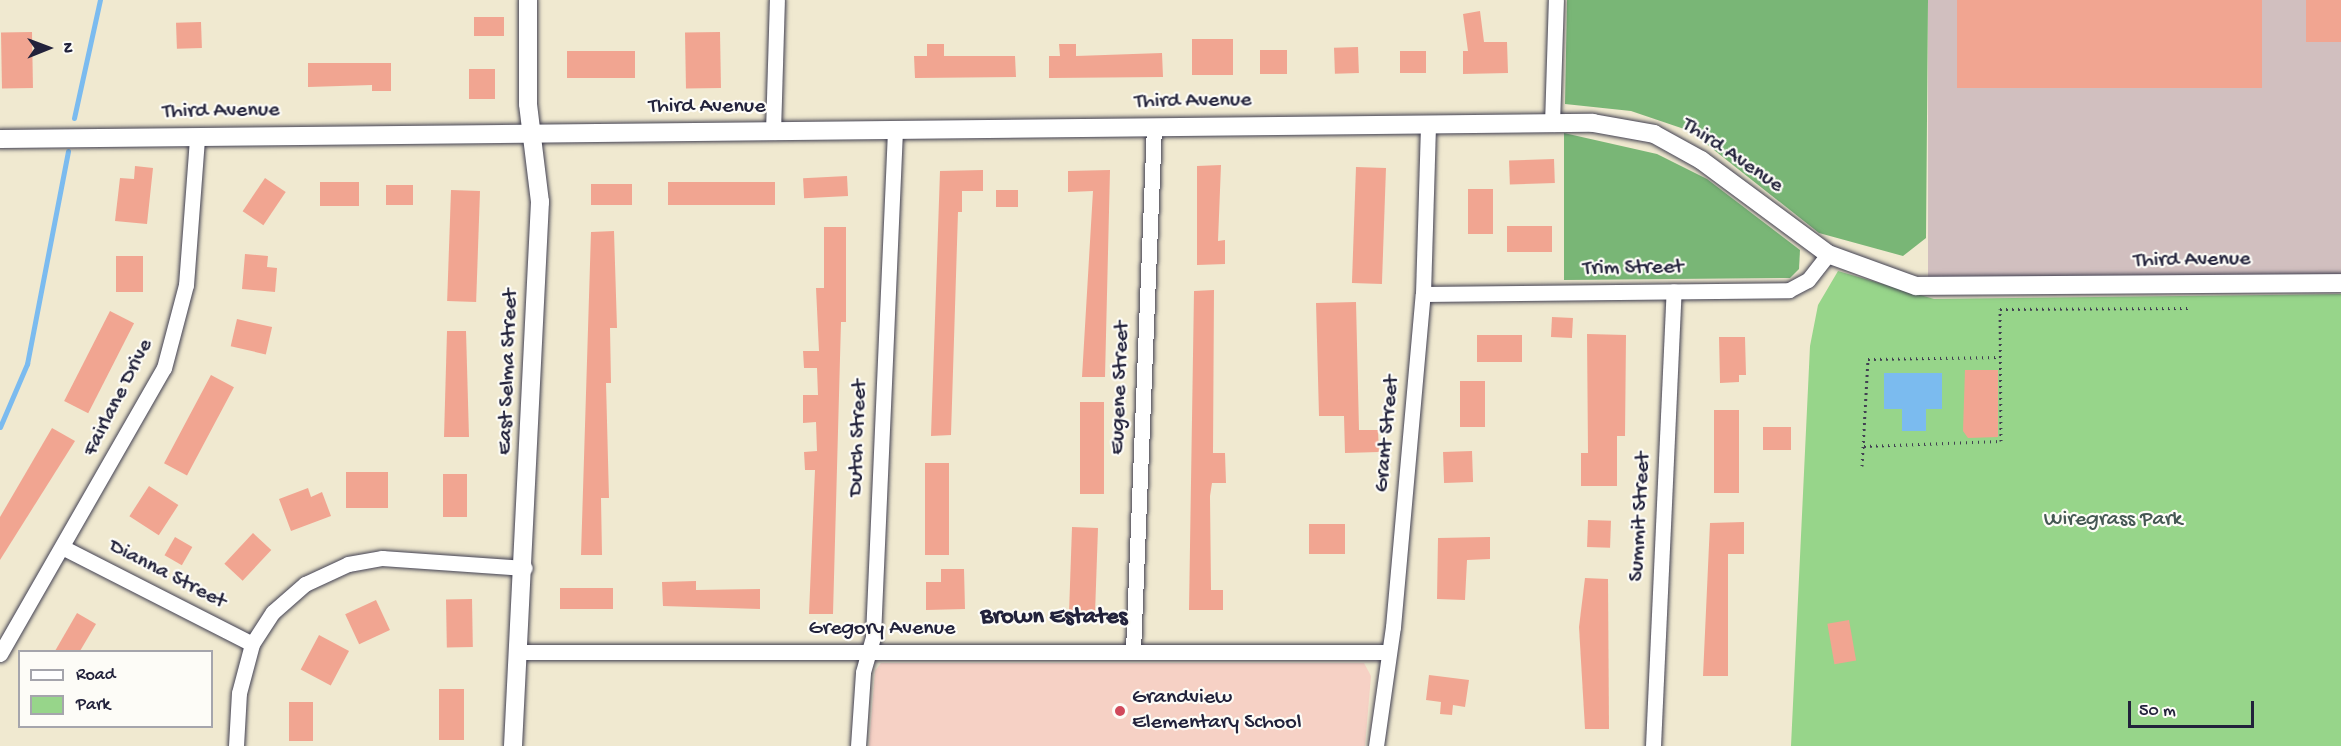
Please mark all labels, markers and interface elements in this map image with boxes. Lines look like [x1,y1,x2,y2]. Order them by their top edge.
north arrow [18,18,78,78]
text: N [57,42,76,53]
street label: Third Avenue [1134,88,1252,116]
street label: Third Avenue [648,95,766,121]
street label: Third Avenue [162,98,280,126]
street label: Third Avenue [1676,112,1788,200]
street label: Third Avenue [2133,247,2251,275]
street label: Trim Street [1583,255,1683,283]
street label: East Selma Street [493,288,525,456]
street label: Eugene Street [1105,321,1137,455]
street label: Fairlane Drive [78,335,160,461]
street label: Grant Street [1370,374,1406,494]
street label: Dutch Street [844,379,874,497]
street label: Summit Street [1624,452,1658,582]
park label: Wiregrass Park [2044,508,2182,534]
street label: Dianna Street [104,534,230,616]
district label: Brown Estates [981,604,1127,632]
street label: Gregory Avenue [809,617,955,643]
legend [18,650,213,728]
text: Road [76,665,115,686]
place label: Grandview Elementary School [1132,685,1302,736]
scale bar [2131,689,2257,727]
text: Park [76,695,110,716]
text: 50 m [2139,701,2176,722]
marker: Grandview Elementary School [1113,704,1127,718]

